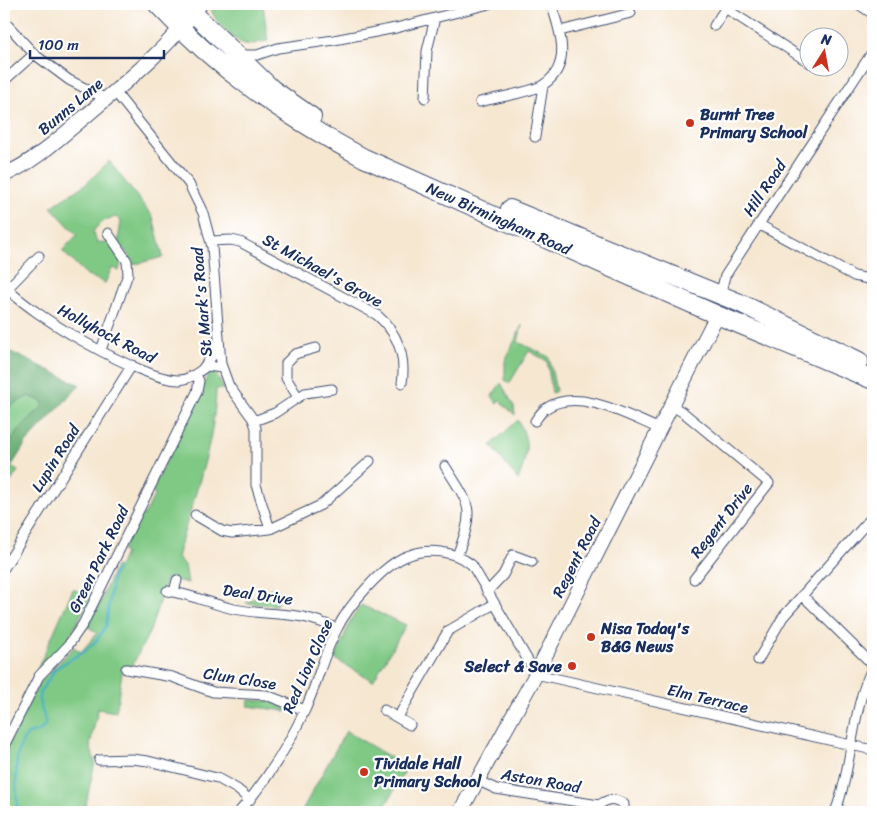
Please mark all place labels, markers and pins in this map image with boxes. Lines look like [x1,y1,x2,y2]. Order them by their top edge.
place label: Burnt Tree Primary School [700,100,809,147]
marker: Burnt Tree Primary School [684,117,696,129]
place label: Nisa Today's B&G News [600,614,690,661]
marker: Nisa Today's B&G News [585,631,597,643]
place label: Select & Save [463,652,563,681]
marker: Select & Save [566,660,578,672]
place label: Tividale Hall Primary School [374,749,483,796]
marker: Tividale Hall Primary School [358,766,370,778]

